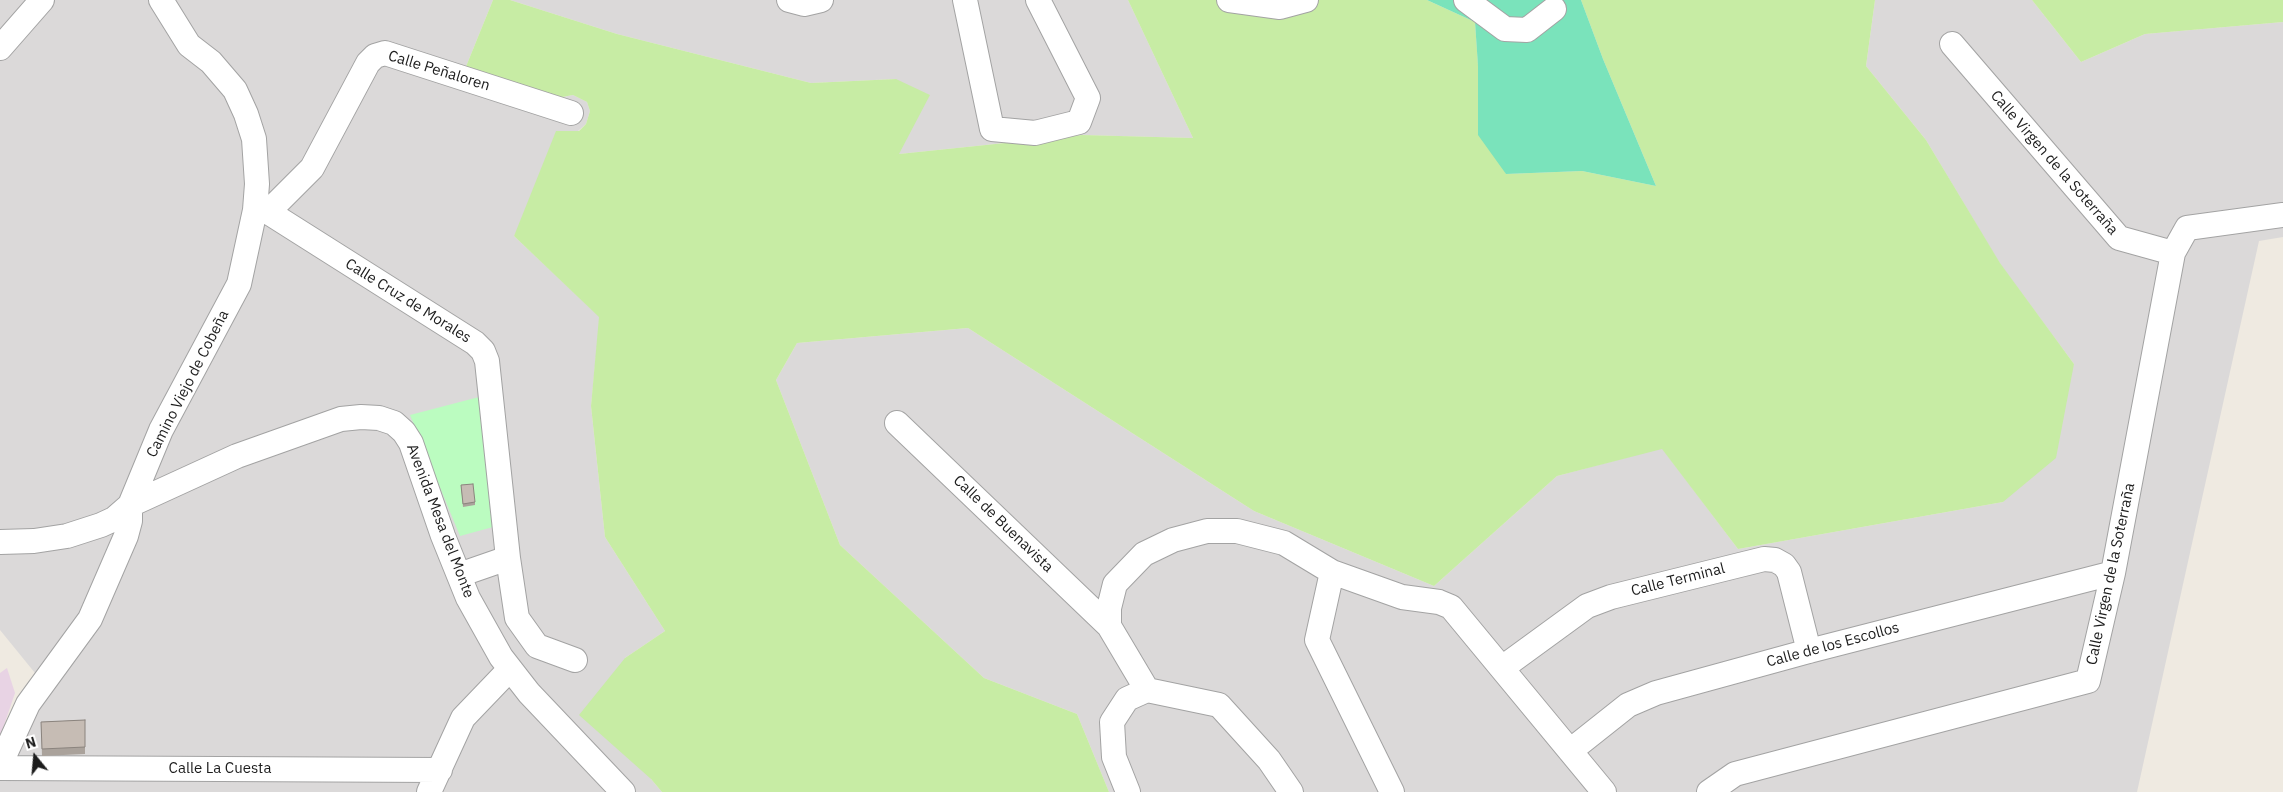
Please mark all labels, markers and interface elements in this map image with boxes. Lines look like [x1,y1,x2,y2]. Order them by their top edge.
street label: Calle Peñaloren [386,47,492,95]
street label: Calle Virgen de la Soterraña [1986,87,2122,239]
street label: Calle Cruz de Morales [342,255,474,347]
street label: Camino Viejo de Cobeña [143,307,233,461]
street label: Avenida Mesa del Monte [402,441,478,601]
street label: Calle de Buenavista [949,472,1057,576]
street label: Calle Virgen de la Soterraña [2083,481,2139,667]
street label: Calle Terminal [1629,560,1727,600]
street label: Calle de los Escollos [1765,619,1901,671]
north arrow [10,732,60,782]
text: N [23,733,38,753]
street label: Calle La Cuesta [169,760,271,778]

